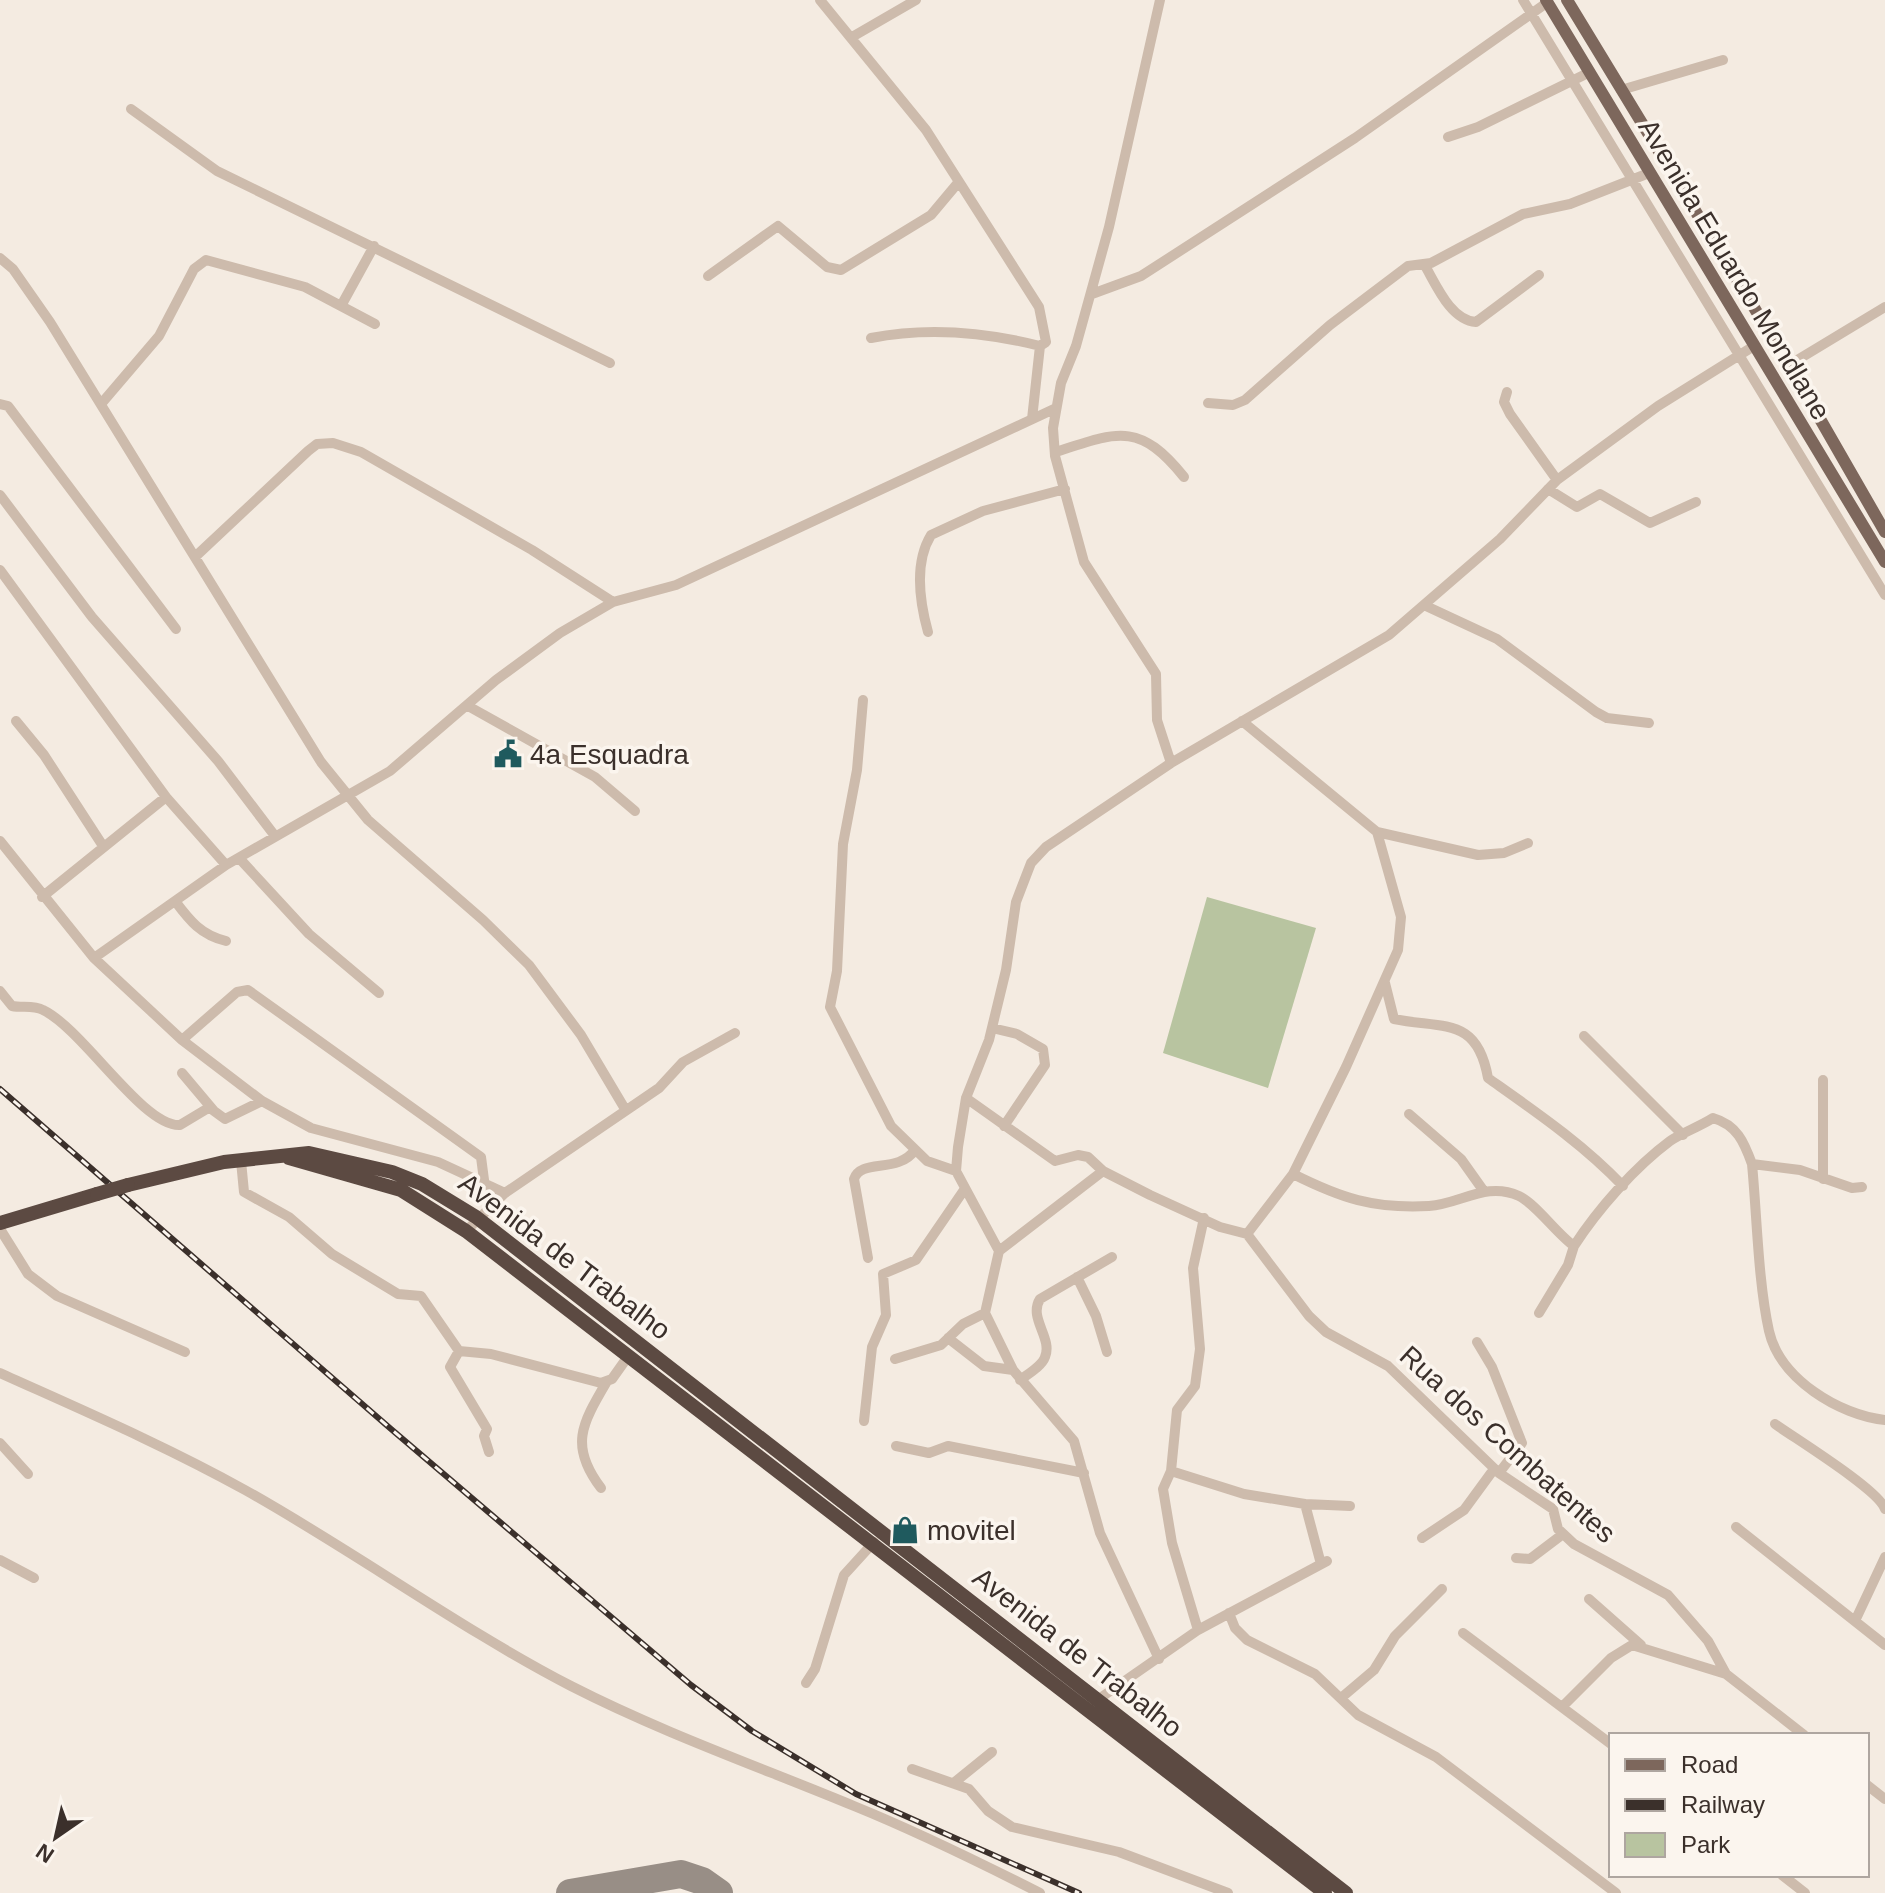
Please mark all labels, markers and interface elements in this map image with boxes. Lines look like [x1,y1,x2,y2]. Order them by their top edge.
street label: Avenida Eduardo Mondlane [1632,113,1837,425]
public building icon: 4a Esquadra [493,739,523,769]
place label: 4a Esquadra [530,739,689,770]
street label: Avenida de Trabalho [453,1167,676,1346]
street label: Rua dos Combatentes [1394,1340,1622,1549]
shop icon: movitel [890,1515,920,1545]
place label: movitel [927,1515,1016,1546]
street label: Avenida de Trabalho [967,1561,1188,1744]
legend [1609,1733,1869,1877]
text: Road [1681,1751,1738,1778]
text: Railway [1681,1791,1765,1818]
north arrow [16,1797,96,1877]
text: Park [1681,1831,1731,1858]
text: N [32,1838,59,1868]

